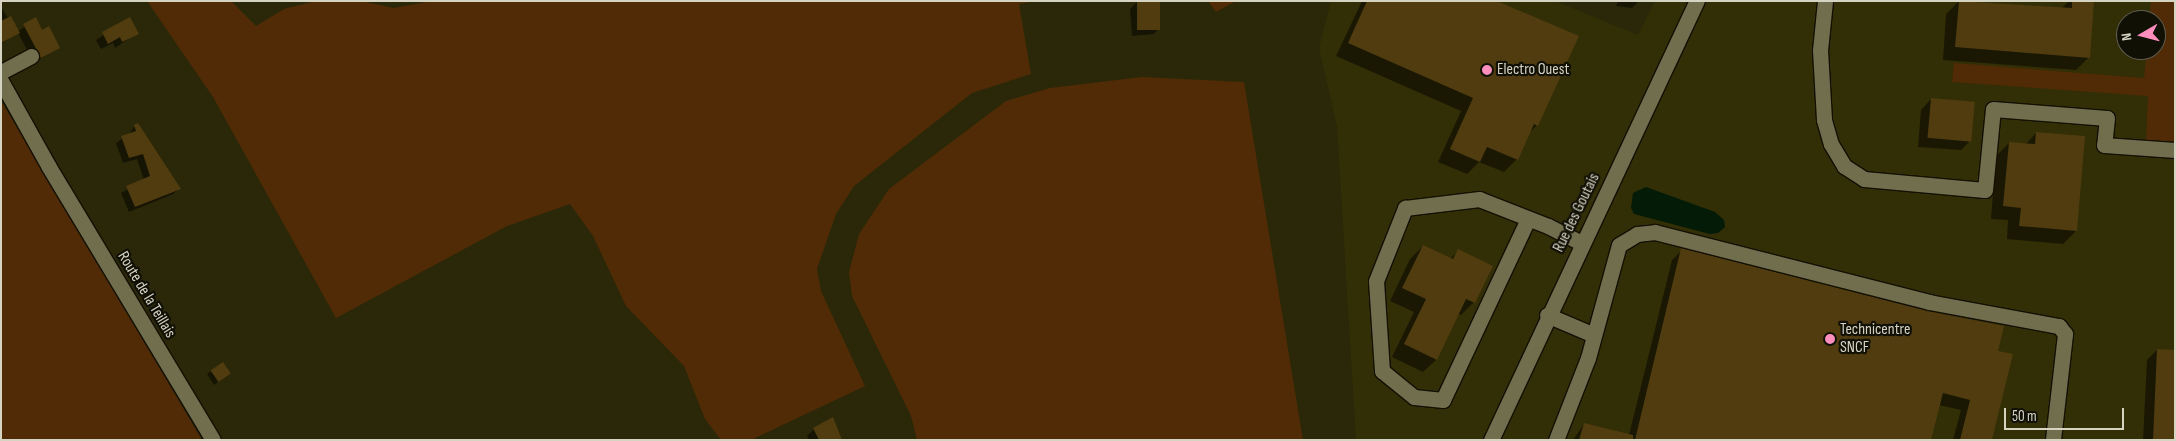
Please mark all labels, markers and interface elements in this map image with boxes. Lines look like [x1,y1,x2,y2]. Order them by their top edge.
north arrow [2116,10,2166,60]
text: N [2118,32,2136,42]
place label: Electro Ouest [1497,60,1569,80]
marker: Electro Ouest [1481,64,1493,76]
street label: Rue des Goutais [1550,170,1604,256]
street label: Route de la Teillais [113,248,179,342]
place label: Technicentre SNCF [1840,320,1910,358]
marker: Technicentre SNCF [1824,333,1836,345]
scale bar [2006,398,2126,430]
text: 50 m [2012,407,2037,426]

